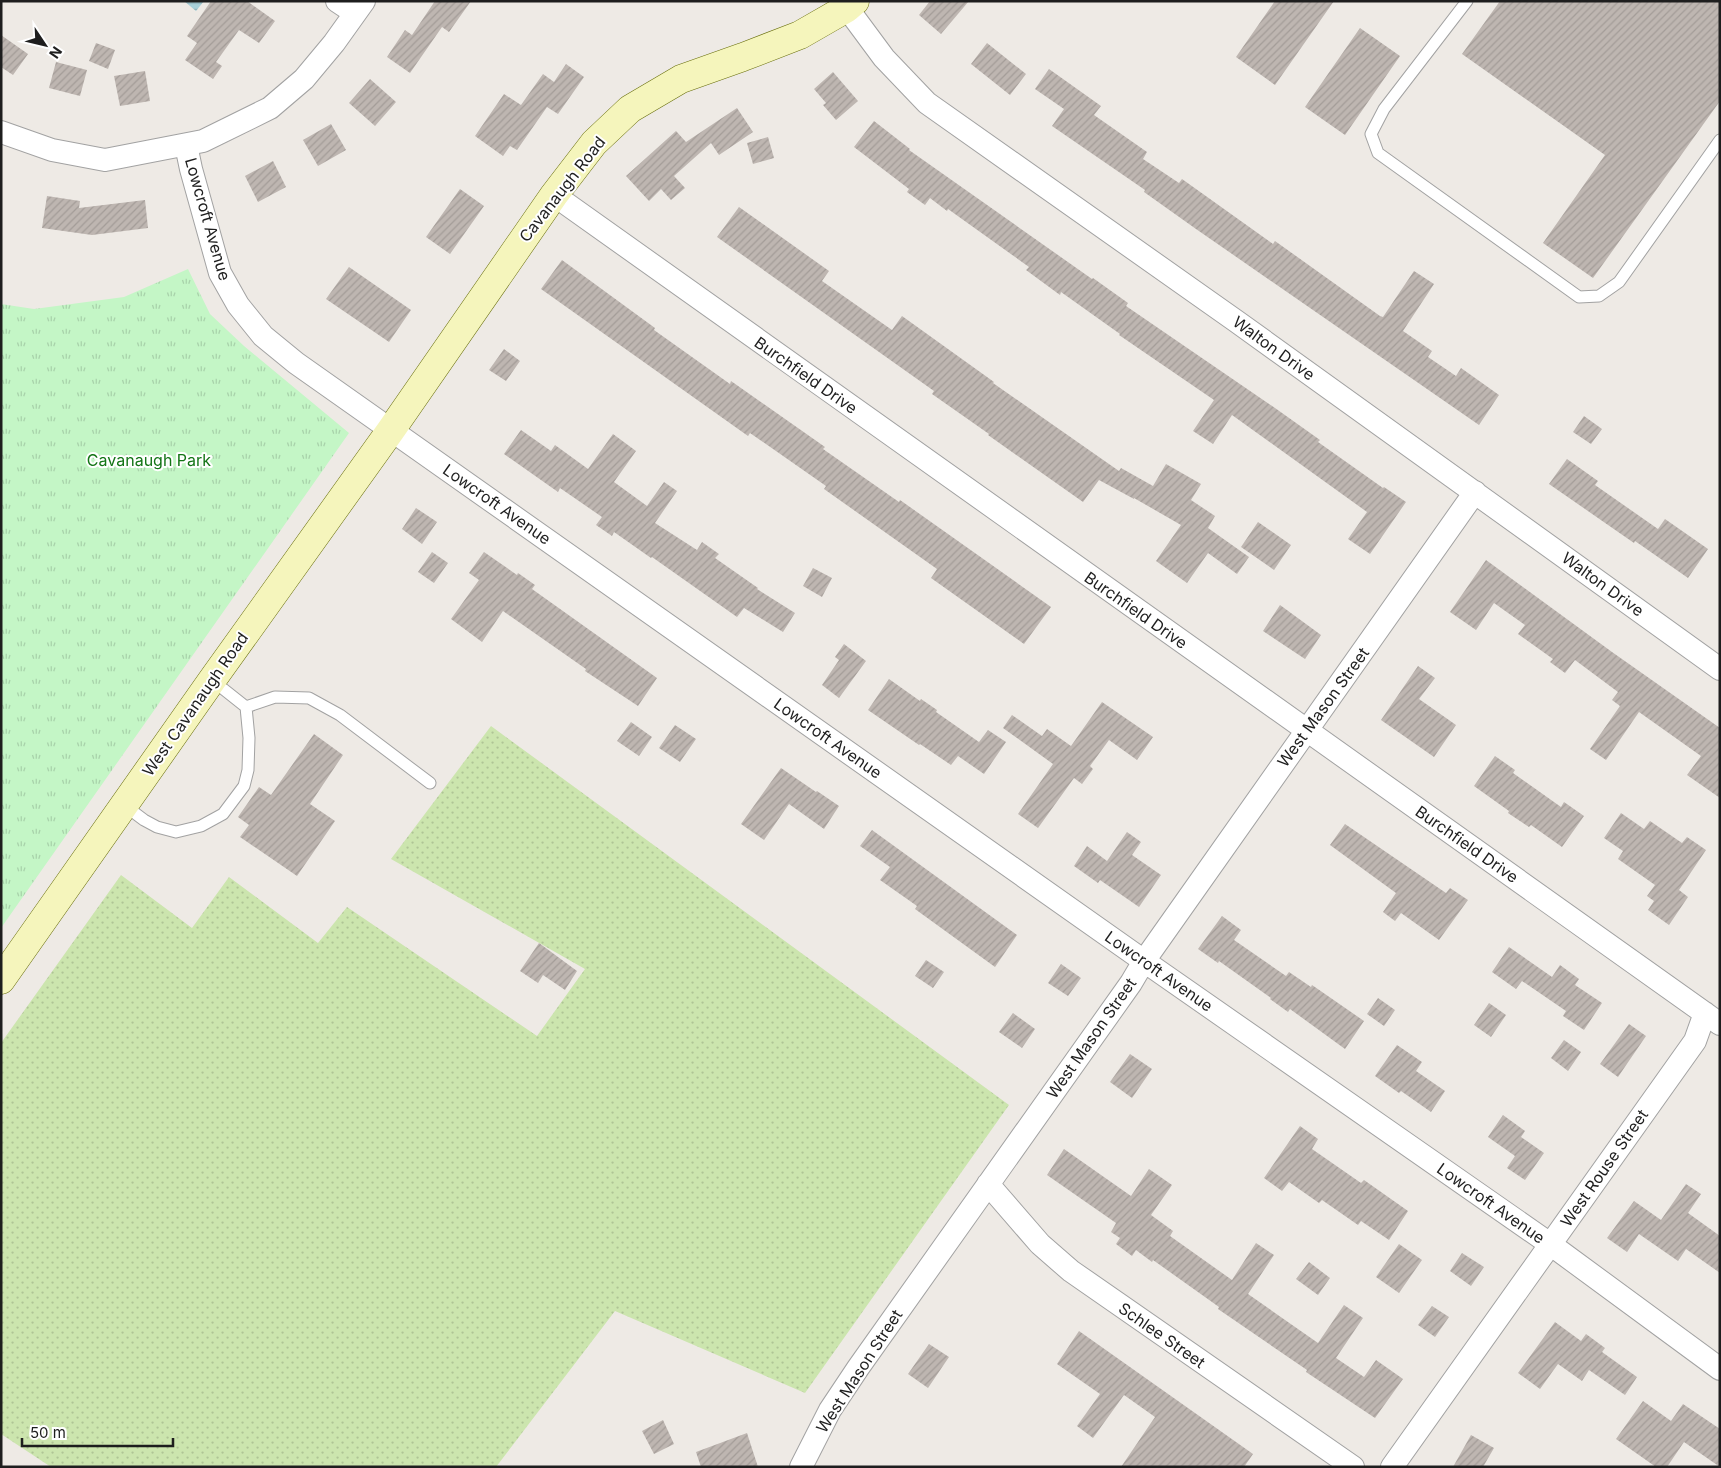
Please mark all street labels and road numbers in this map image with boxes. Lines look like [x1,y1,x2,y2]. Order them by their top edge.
street label: Cavanaugh Road [515,132,609,246]
street label: Lowcroft Avenue [181,155,235,283]
street label: Walton Drive [1229,312,1319,384]
street label: Burchfield Drive [751,332,861,418]
street label: Lowcroft Avenue [439,459,555,549]
street label: Walton Drive [1558,548,1648,620]
street label: Burchfield Drive [1081,567,1191,653]
street label: West Cavanaugh Road [138,628,252,780]
street label: West Mason Street [1273,643,1373,771]
street label: Lowcroft Avenue [770,693,886,783]
street label: Burchfield Drive [1412,801,1522,887]
street label: Lowcroft Avenue [1101,926,1217,1016]
street label: West Mason Street [1042,974,1140,1102]
street label: West Rouse Street [1556,1105,1652,1231]
street label: Lowcroft Avenue [1433,1158,1549,1248]
street label: Schlee Street [1115,1298,1209,1372]
street label: West Mason Street [812,1306,906,1436]

